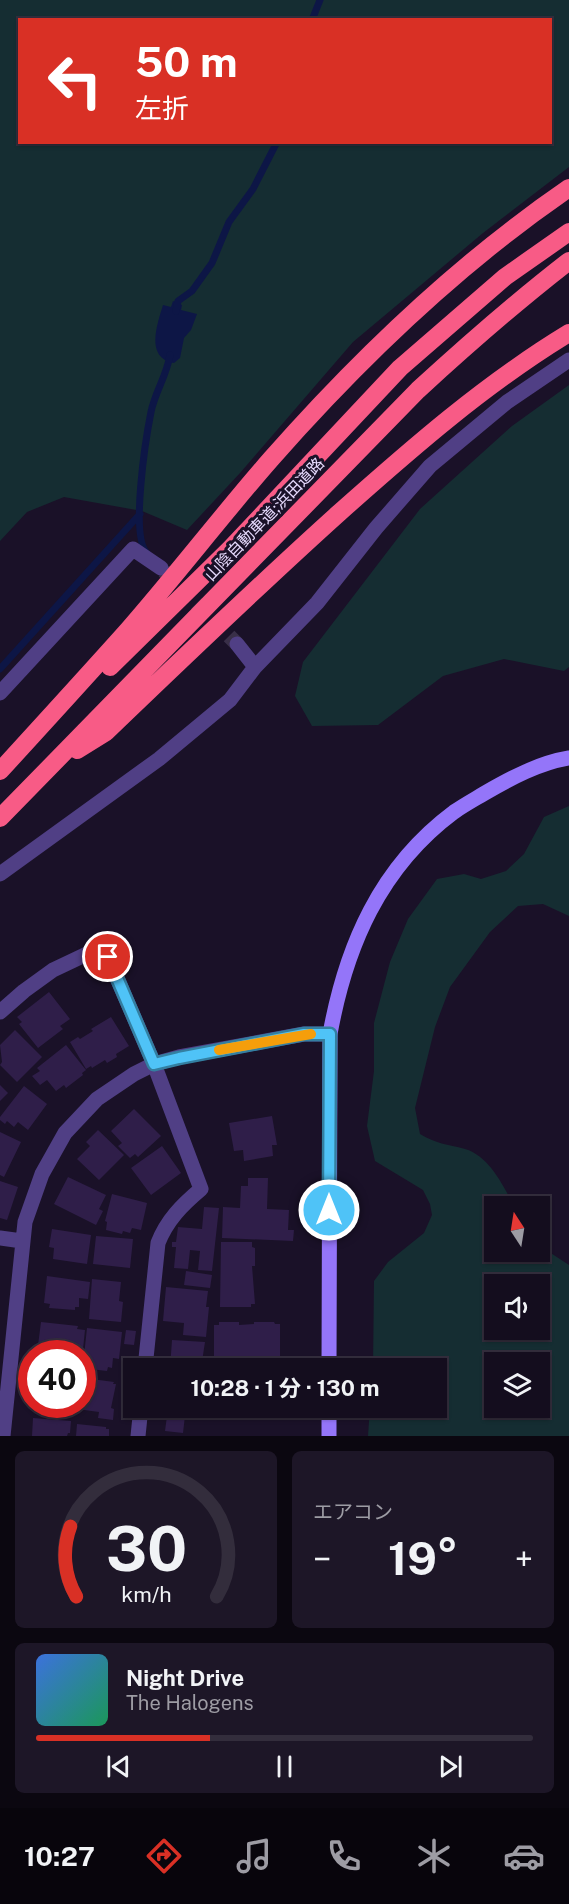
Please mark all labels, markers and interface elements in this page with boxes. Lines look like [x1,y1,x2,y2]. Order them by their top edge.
text: 50 m [135,37,238,86]
icon: left [36,42,114,120]
text: 左折 [135,92,189,124]
street label: 山陰自動車道;浜田道路 [201,454,328,585]
pin [82,931,133,982]
icon: arrive [91,940,124,973]
position arrow [297,1178,361,1242]
north arrow [484,1196,550,1262]
map controls [484,1196,550,1418]
button: sound [484,1274,550,1340]
speed limit sign: 40 [18,1340,96,1418]
button: layers [484,1352,550,1418]
text: 10:28 · 1 分 · 130 m [191,1375,380,1401]
text: エアコン [313,1500,393,1524]
text: 30 [105,1512,187,1585]
text: 19° [388,1532,458,1585]
text: − [313,1540,331,1578]
text: + [515,1540,533,1578]
text: km/h [121,1582,171,1607]
text: Night Drive [126,1665,244,1691]
text: The Halogens [126,1691,254,1715]
icon: previous [102,1750,135,1783]
icon: pause [268,1750,301,1783]
icon: next [434,1750,467,1783]
icon: directions [143,1835,185,1877]
icon: music [233,1835,275,1877]
icon: phone [323,1835,365,1877]
icon: climate [413,1835,455,1877]
icon: car [503,1835,545,1877]
text: 10:27 [24,1840,95,1872]

